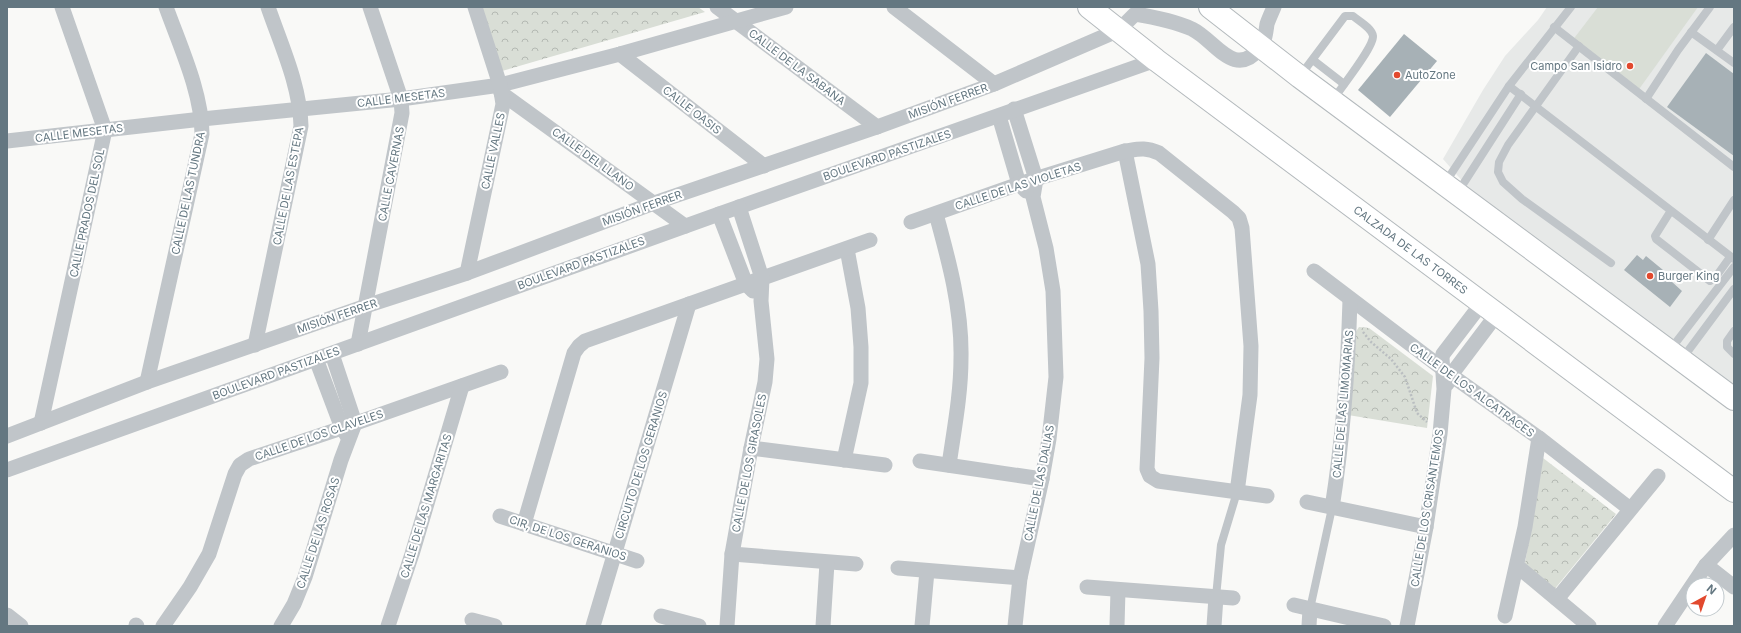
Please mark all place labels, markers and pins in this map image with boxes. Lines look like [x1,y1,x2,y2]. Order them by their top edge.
place label: Campo San Isidro [1530,59,1622,73]
marker: Campo San Isidro [1625,61,1635,71]
place label: AutoZone [1405,68,1456,82]
marker: AutoZone [1392,70,1402,80]
place label: Burger King [1658,269,1720,283]
marker: Burger King [1645,271,1655,281]

